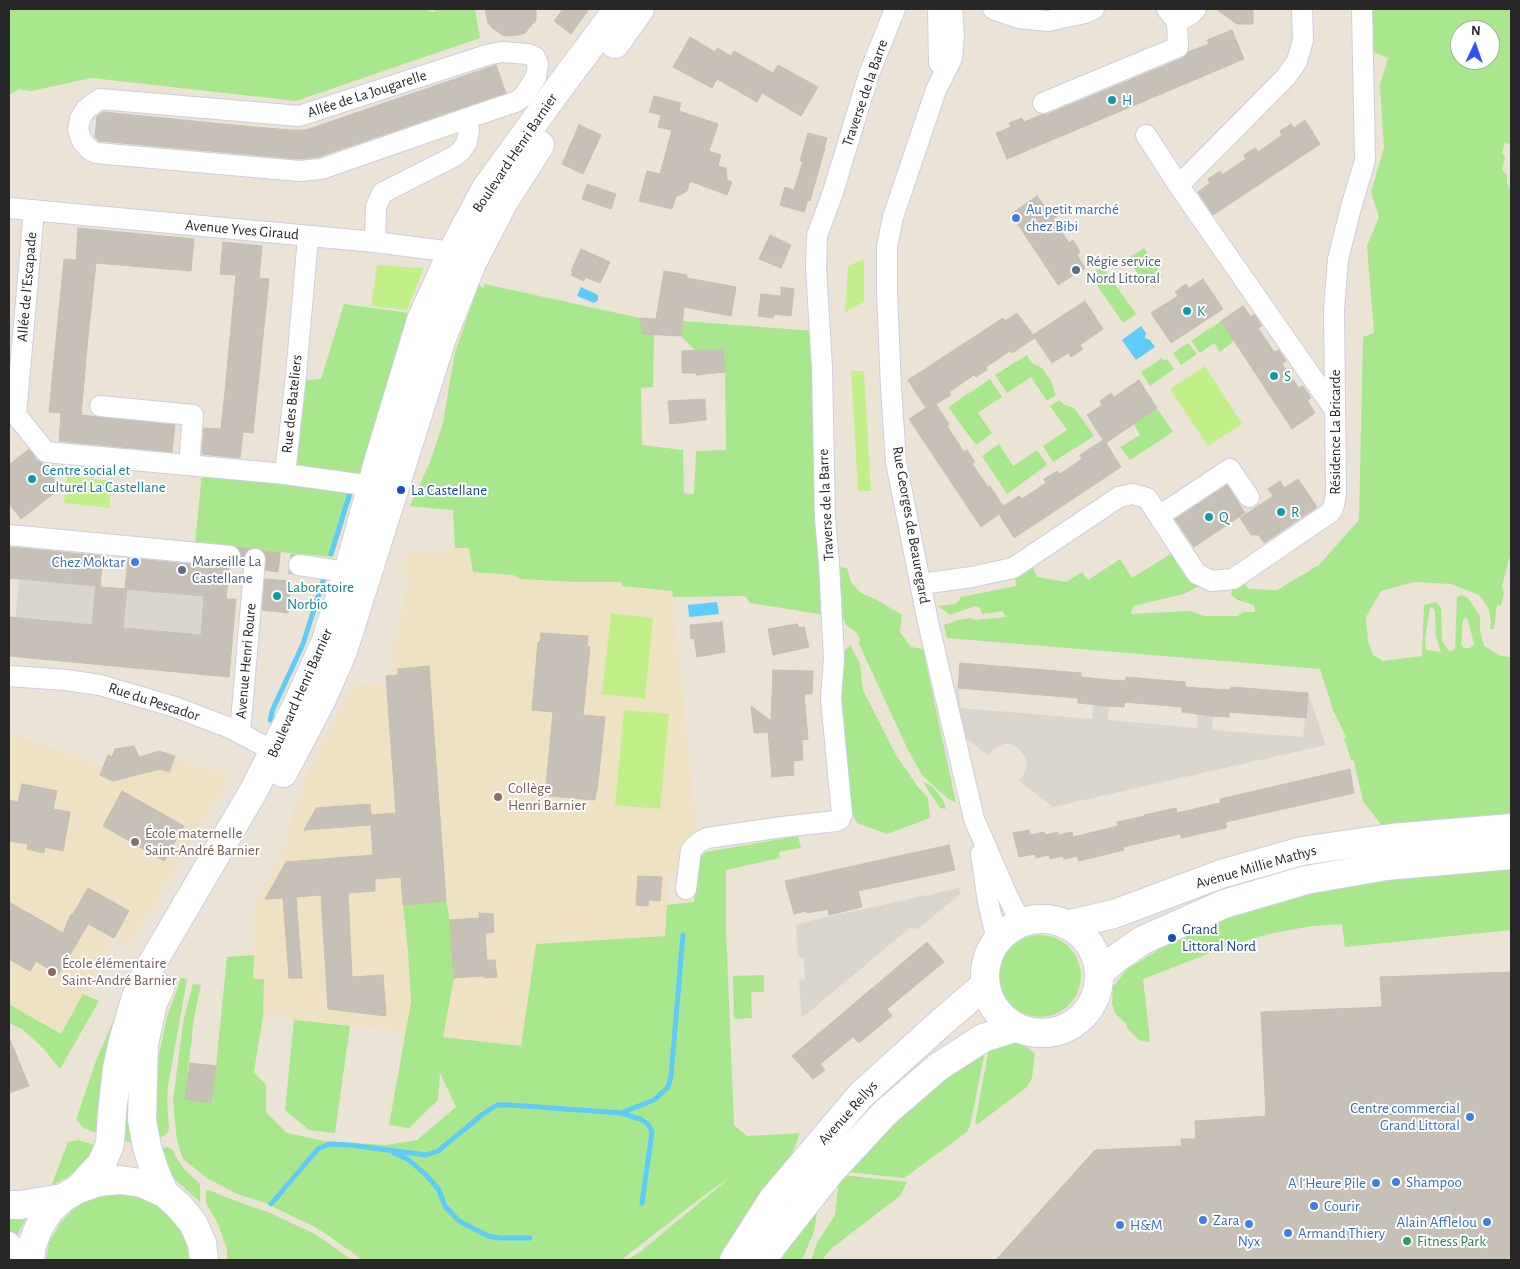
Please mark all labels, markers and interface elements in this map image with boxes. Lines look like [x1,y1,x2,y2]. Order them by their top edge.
north arrow [1450,20,1500,70]
text: N [1470,24,1481,38]
street label: Traverse de la Barre [838,37,892,149]
street label: Allée de La Jougarelle [305,66,429,122]
street label: Boulevard Henri Barnier [468,90,562,216]
place label: H [1122,91,1132,109]
marker: H [1106,94,1118,106]
place label: Au petit marché chez Bibi [1026,200,1119,235]
marker: Au petit marché chez Bibi [1010,212,1022,224]
street label: Avenue Yves Giraud [184,216,300,244]
street label: Allée de l'Escapade [13,231,41,343]
place label: Régie service Nord Littoral [1086,252,1161,287]
marker: Régie service Nord Littoral [1070,264,1082,276]
place label: K [1197,302,1205,320]
marker: K [1181,305,1193,317]
street label: Rue des Bateliers [278,354,306,454]
place label: S [1284,367,1291,385]
street label: Résidence La Bricarde [1326,369,1344,495]
marker: S [1268,370,1280,382]
street label: Rue Georges de Beauregard [888,445,934,605]
street label: Traverse de la Barre [814,448,838,562]
place label: Centre social et culturel La Castellane [42,461,166,496]
marker: Centre social et culturel La Castellane [26,473,38,485]
place label: La Castellane [411,481,487,499]
marker: La Castellane [395,484,407,496]
place label: R [1291,503,1299,521]
marker: R [1275,506,1287,518]
place label: Q [1219,508,1229,526]
marker: Q [1203,511,1215,523]
place label: Marseille La Castellane [192,552,261,587]
place label: Chez Moktar [52,553,125,571]
marker: Chez Moktar [129,556,141,568]
marker: Marseille La Castellane [176,564,188,576]
place label: Laboratoire Norbio [287,578,354,613]
marker: Laboratoire Norbio [271,590,283,602]
street label: Avenue Henri Roure [232,602,260,720]
street label: Boulevard Henri Barnier [263,626,337,760]
street label: Rue du Pescador [106,679,202,725]
place label: Collège Henri Barnier [508,779,586,814]
marker: Collège Henri Barnier [492,791,504,803]
place label: École maternelle Saint-André Barnier [145,824,260,859]
marker: École maternelle Saint-André Barnier [129,836,141,848]
street label: Avenue Millie Mathys [1193,841,1319,893]
place label: Grand Littoral Nord [1182,920,1256,955]
marker: Grand Littoral Nord [1166,932,1178,944]
place label: École élémentaire Saint-André Barnier [62,954,177,989]
marker: École élémentaire Saint-André Barnier [46,966,58,978]
street label: Avenue Rellys [814,1077,882,1149]
place label: Centre commercial Grand Littoral [1350,1099,1460,1134]
marker: Centre commercial Grand Littoral [1464,1111,1476,1123]
place label: Shampoo [1406,1173,1462,1191]
place label: A l'Heure Pile [1288,1174,1366,1192]
marker: Shampoo [1390,1176,1402,1188]
marker: A l'Heure Pile [1370,1177,1382,1189]
place label: Courir [1324,1197,1360,1215]
marker: Courir [1308,1200,1320,1212]
place label: Zara [1213,1211,1239,1229]
place label: Alain Afflelou [1396,1213,1477,1231]
marker: Zara [1197,1214,1209,1226]
place label: H&M [1130,1216,1163,1234]
marker: Alain Afflelou [1481,1216,1493,1228]
marker: Nyx [1243,1218,1255,1230]
marker: H&M [1114,1219,1126,1231]
place label: Armand Thiery [1298,1224,1385,1242]
marker: Armand Thiery [1282,1227,1294,1239]
place label: Nyx [1238,1232,1260,1250]
place label: Fitness Park [1417,1232,1486,1250]
marker: Fitness Park [1401,1235,1413,1247]

